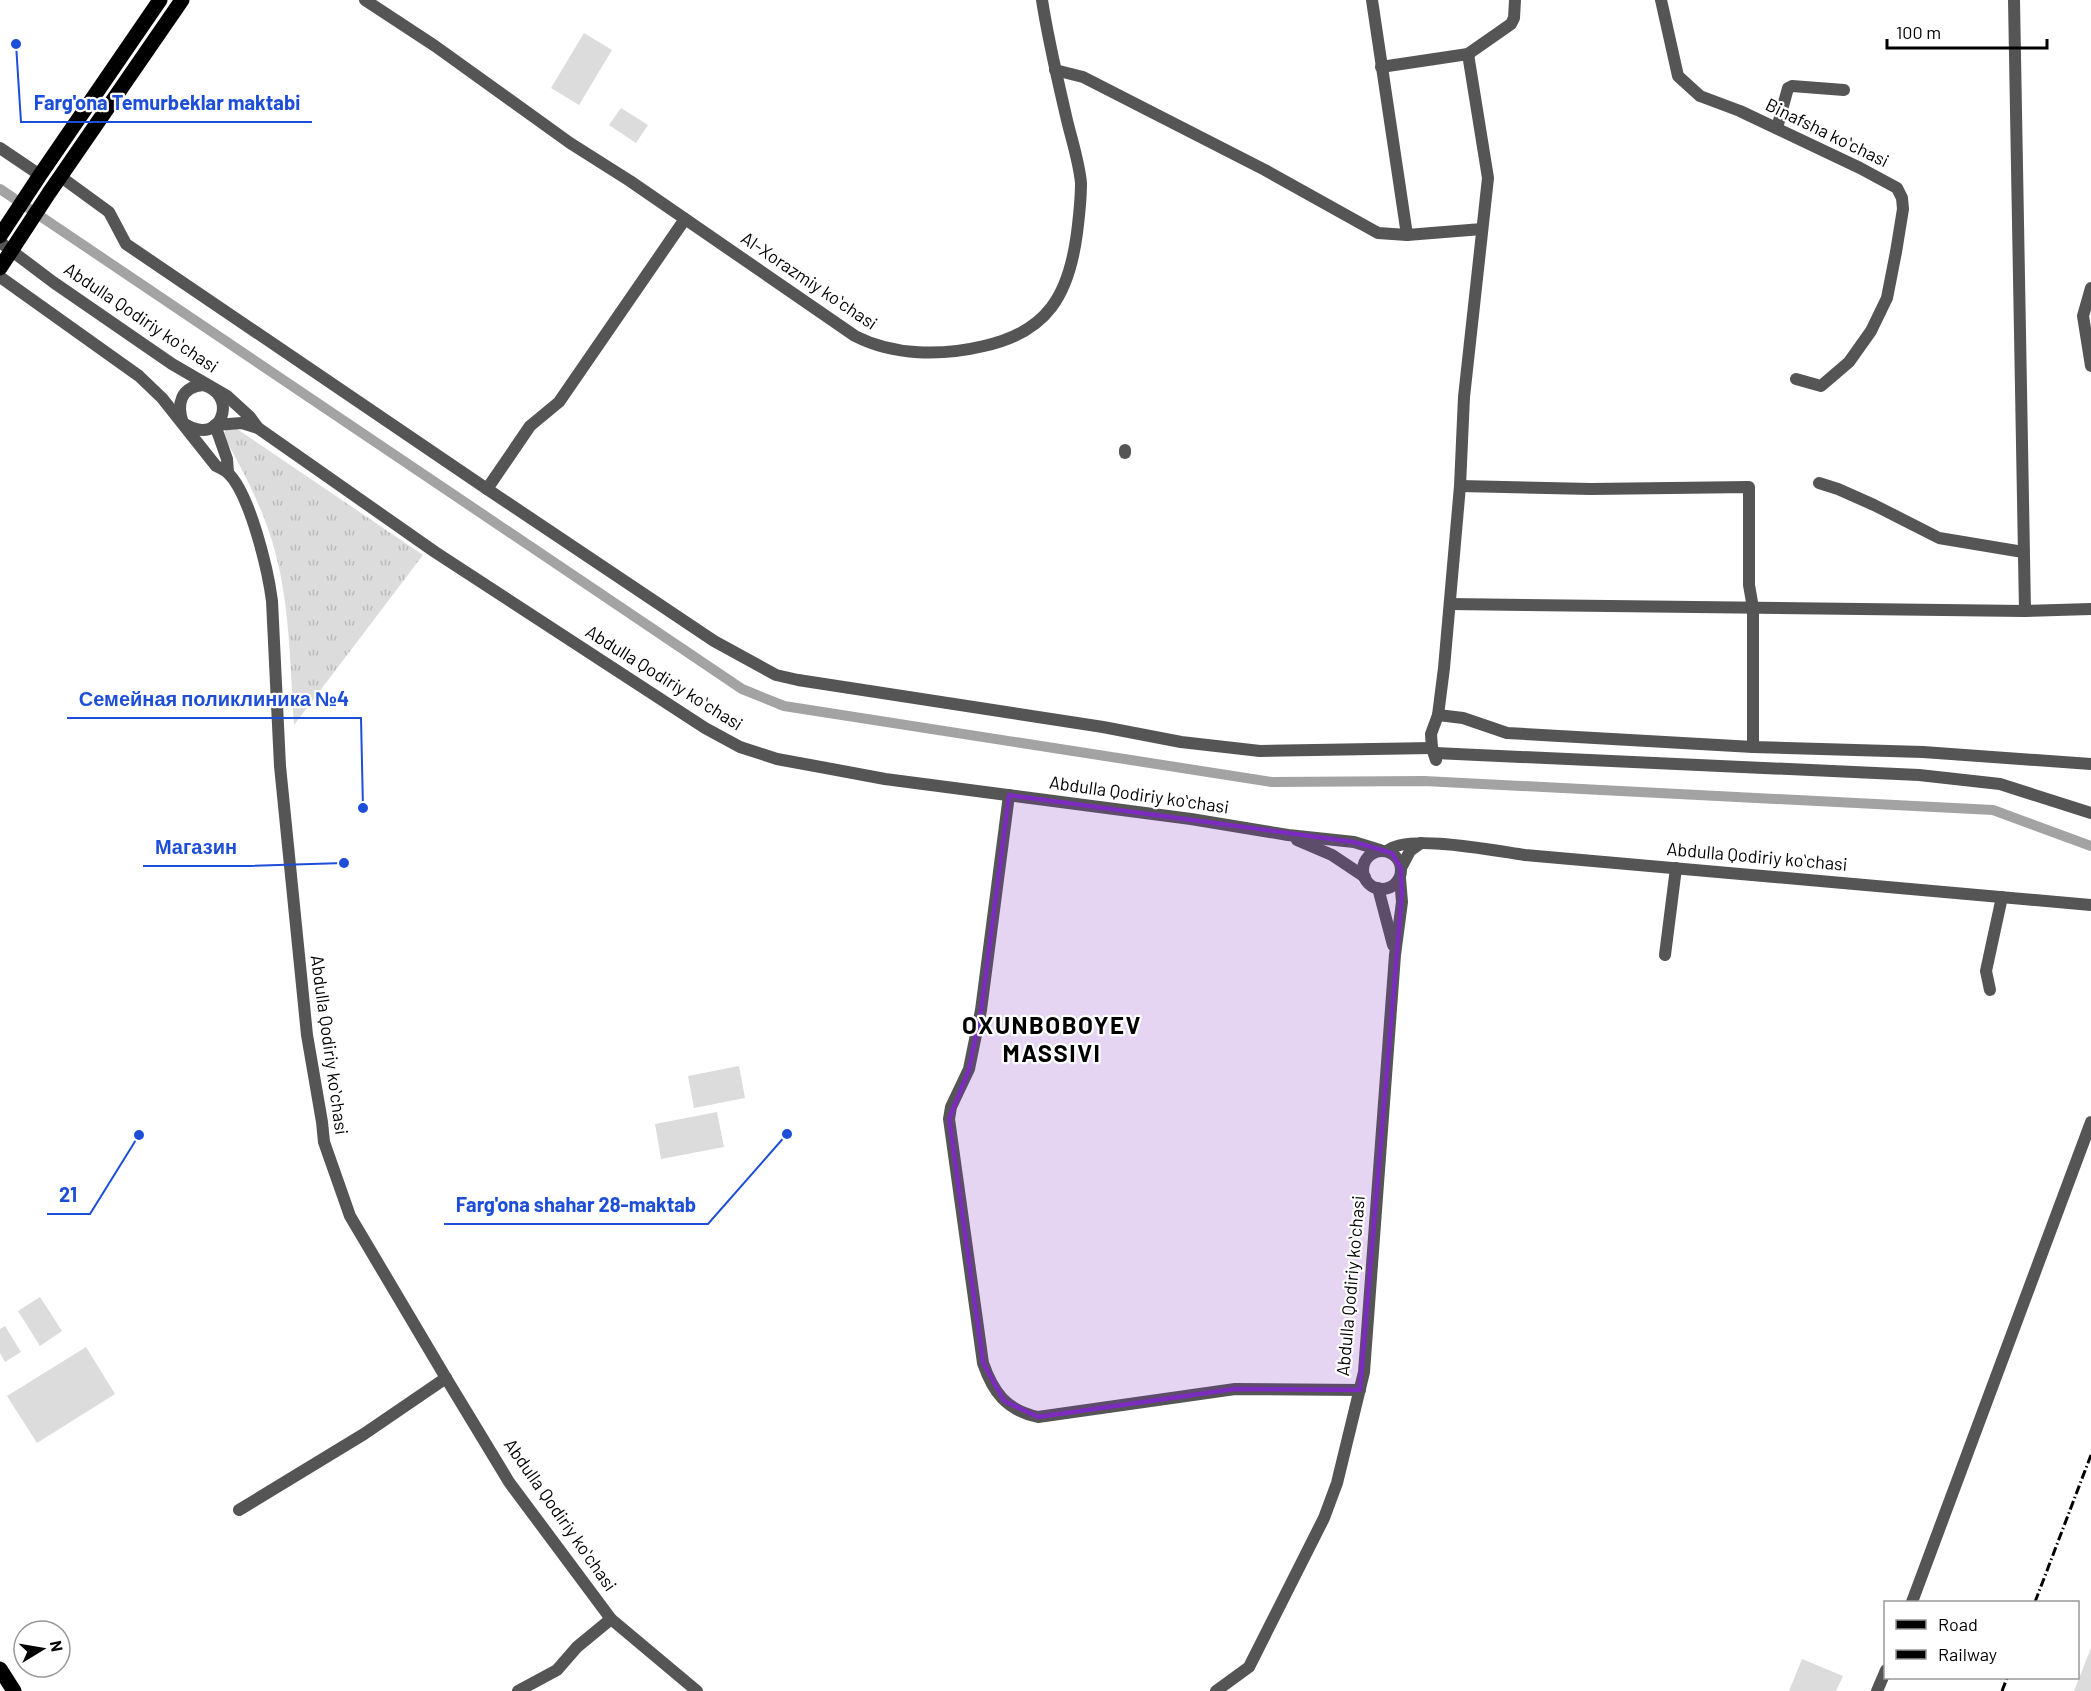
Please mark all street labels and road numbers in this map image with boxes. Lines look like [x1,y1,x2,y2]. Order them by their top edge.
street label: Binafsha koʻchasi [1762,93,1893,171]
street label: Al-Xorazmiy koʻchasi [737,226,882,334]
street label: Abdulla Qodiriy koʻchasi [60,257,223,377]
street label: Abdulla Qodiriy koʻchasi [582,620,747,735]
street label: Abdulla Qodiriy koʻchasi [1048,770,1230,818]
street label: Abdulla Qodiriy koʻchasi [1666,837,1848,875]
street label: Abdulla Qodiriy koʻchasi [306,954,354,1136]
street label: Abdulla Qodiriy koʻchasi [1331,1195,1369,1377]
street label: Abdulla Qodiriy koʻchasi [500,1434,622,1595]

